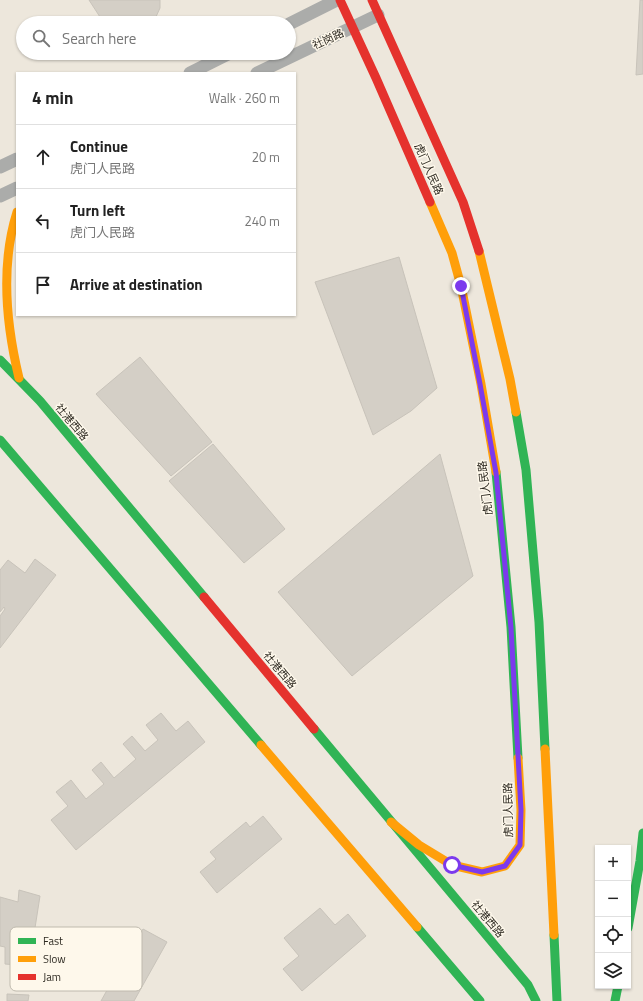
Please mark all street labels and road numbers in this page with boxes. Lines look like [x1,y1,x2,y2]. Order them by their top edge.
street label: 社岗路 [310,25,346,53]
street label: 虎门人民路 [411,141,447,197]
street label: 社港西路 [52,400,92,444]
street label: 虎门人民路 [474,460,496,516]
street label: 社港西路 [260,648,300,692]
street label: 虎门人民路 [500,782,516,838]
street label: 社港西路 [468,897,508,941]

